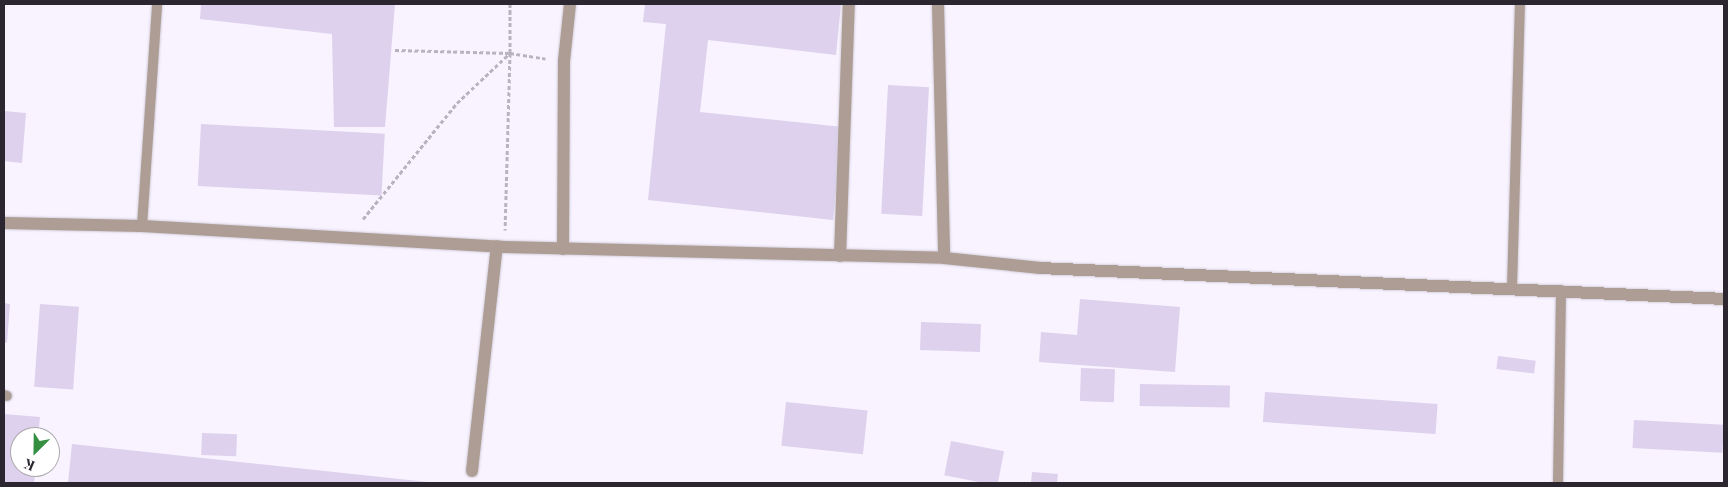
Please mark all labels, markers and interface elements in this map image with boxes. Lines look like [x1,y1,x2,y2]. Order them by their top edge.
north arrow [10,427,60,477]
text: K [21,455,38,476]

